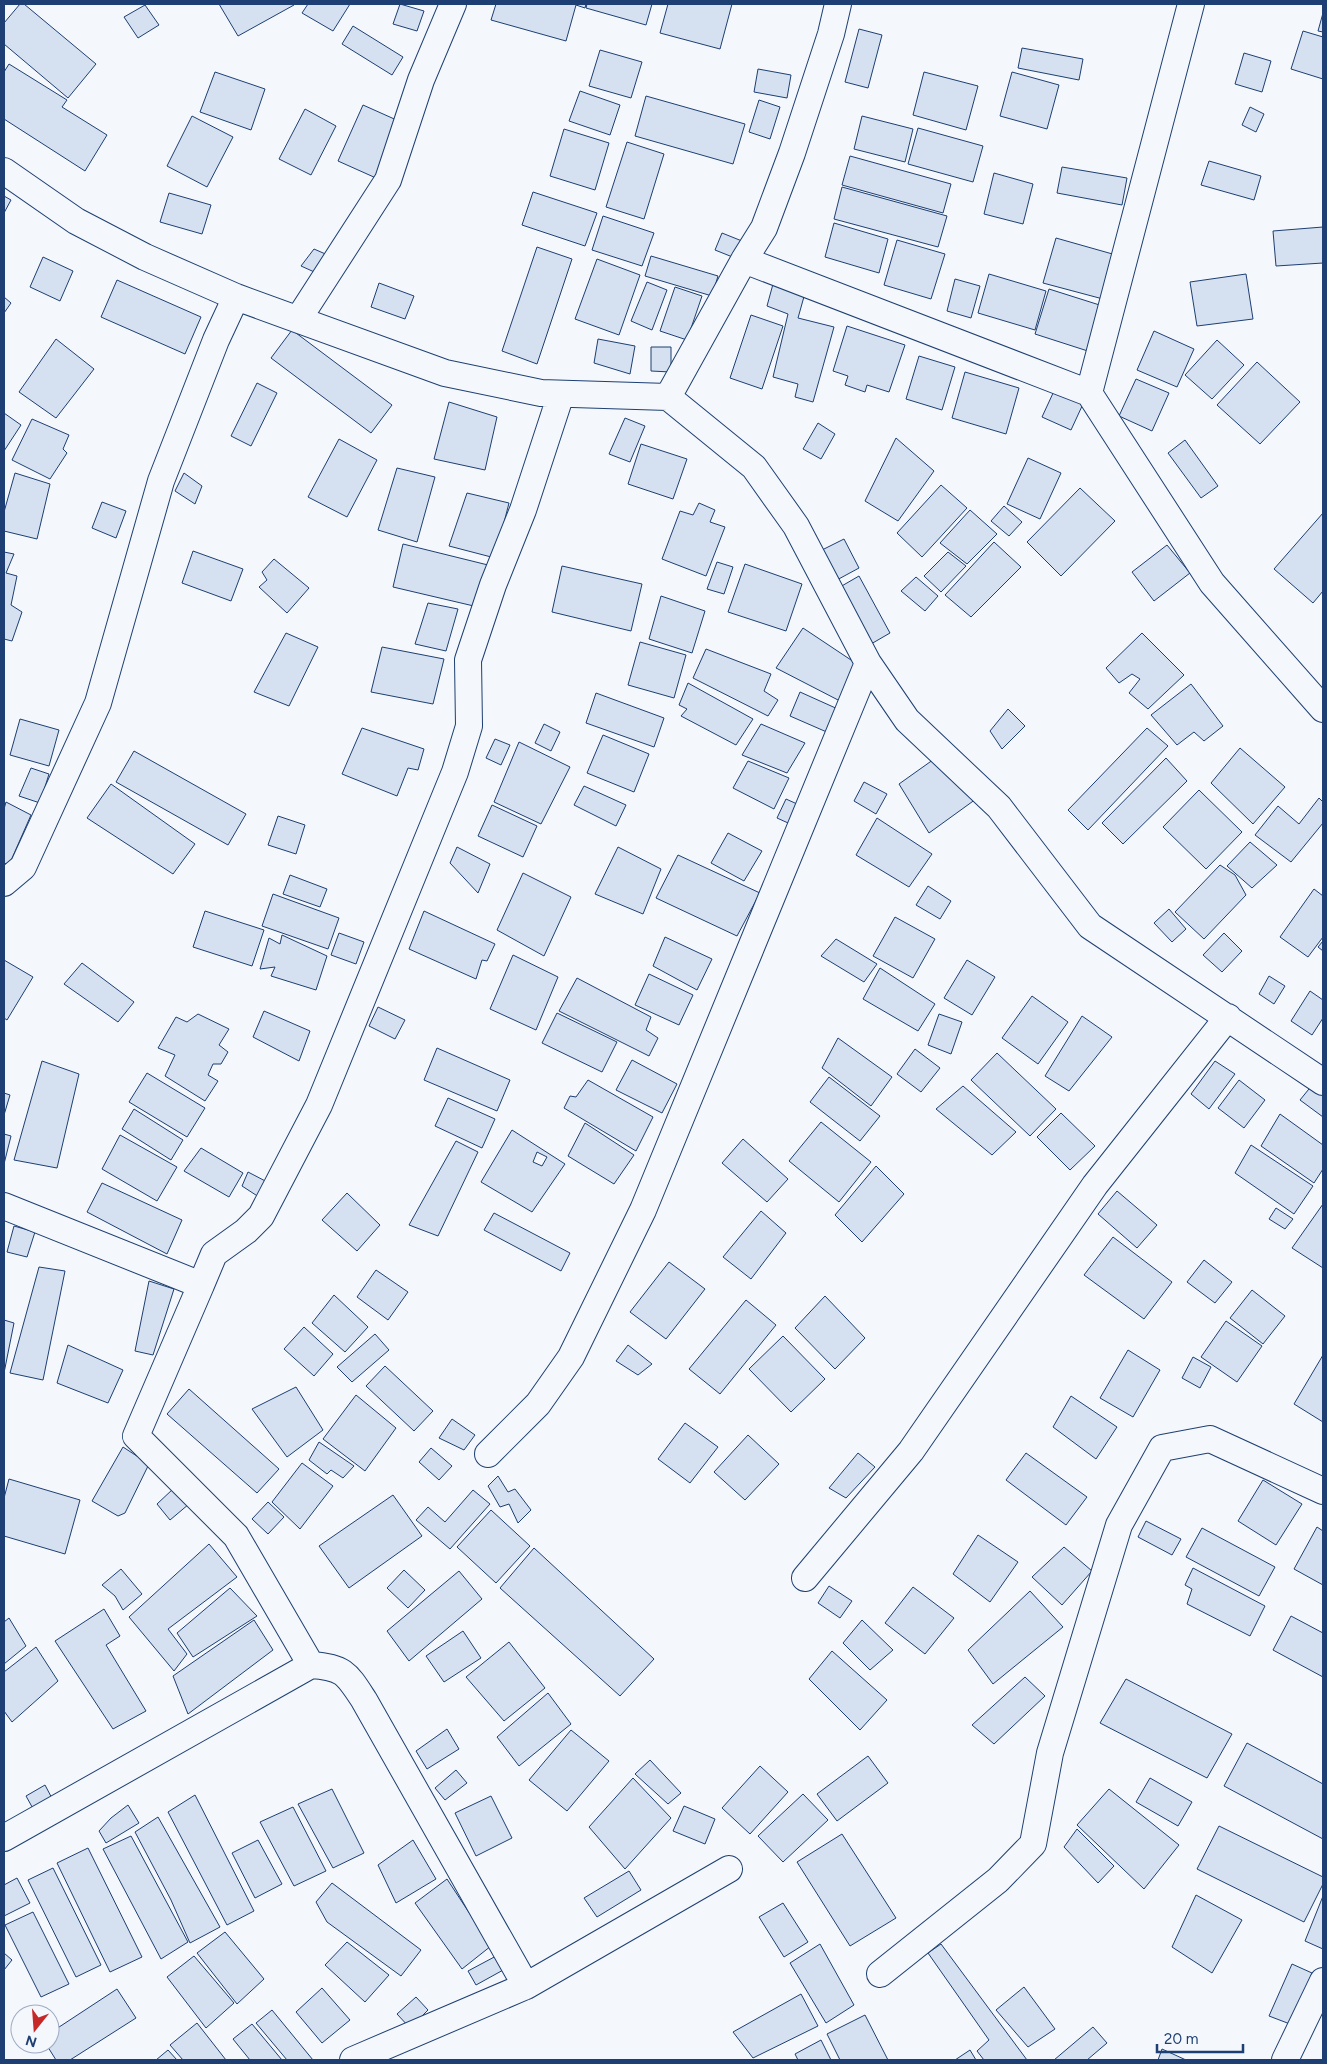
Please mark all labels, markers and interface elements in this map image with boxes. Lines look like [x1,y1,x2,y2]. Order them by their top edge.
north arrow [10,2004,60,2054]
scale bar [1157,2022,1243,2054]
text: 20 m [1164,2030,1198,2048]
text: N [24,2031,39,2051]

